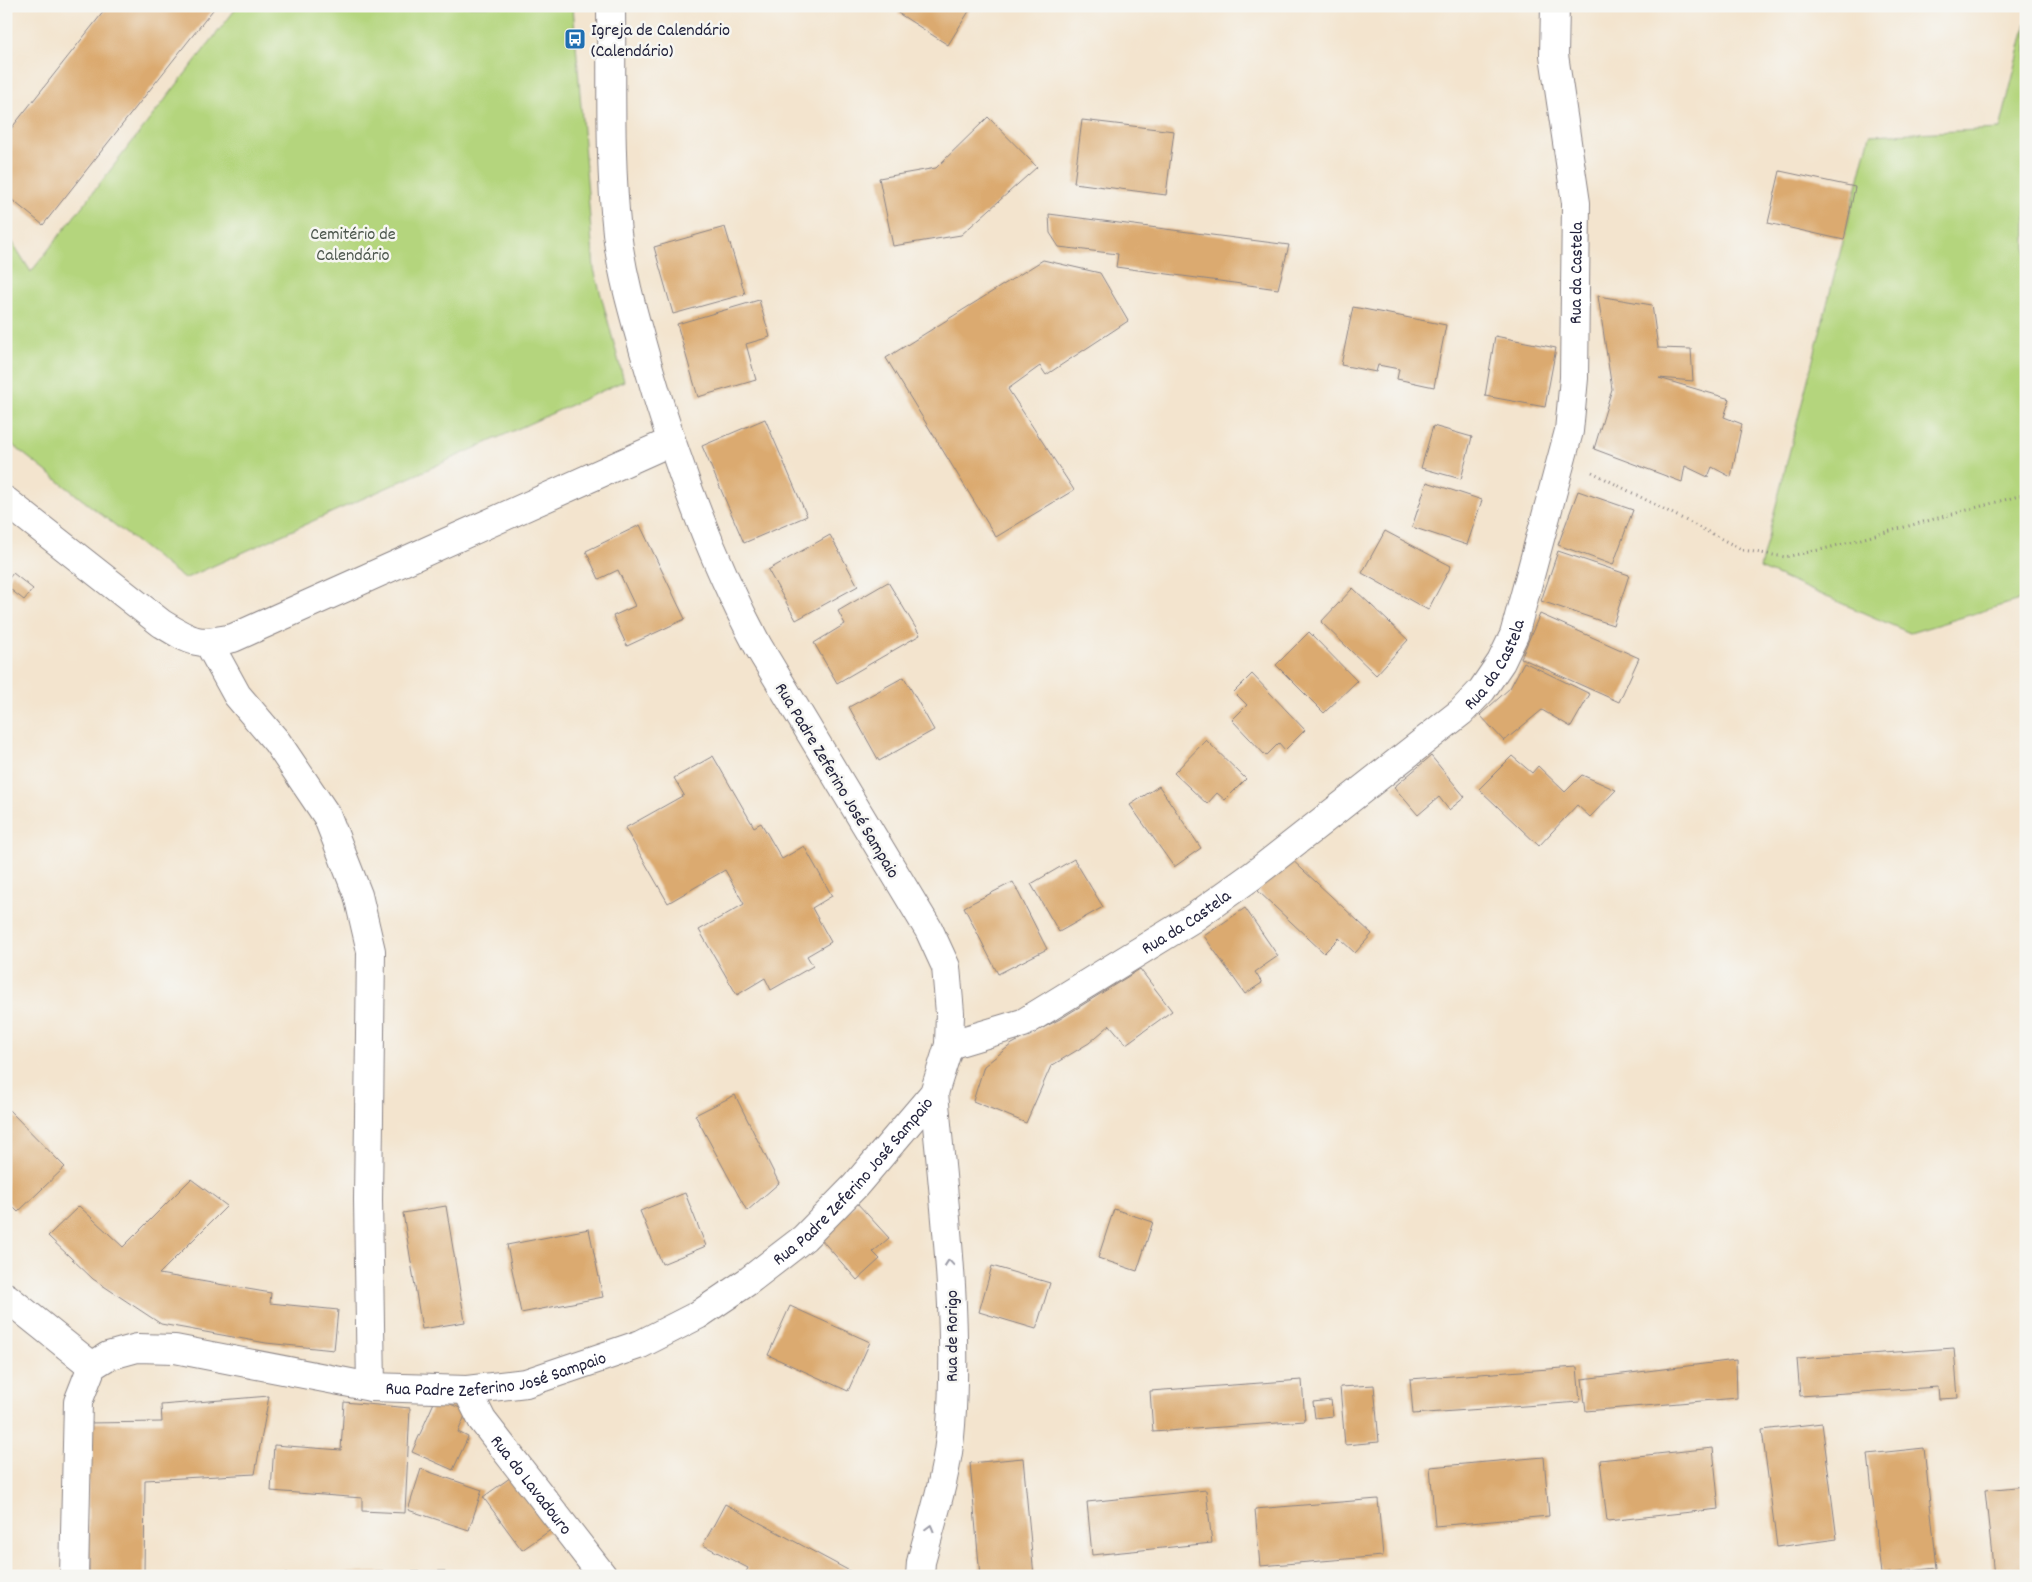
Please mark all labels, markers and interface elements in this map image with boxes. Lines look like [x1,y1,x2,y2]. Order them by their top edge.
place label: Igreja de Calendário (Calendário) [591,19,730,65]
bus stop icon: Igreja de Calendário (Calendário) [563,27,587,51]
street label: Rua da Castela [1565,221,1591,324]
park label: Cemitério de Calendário [310,223,396,269]
street label: Rua da Castela [1459,617,1533,717]
street label: Rua Padre Zeferino José Sampaio [767,679,904,884]
street label: Rua da Castela [1137,885,1237,962]
street label: Rua Padre Zeferino José Sampaio [768,1093,940,1273]
one-way arrow [944,1259,955,1267]
street label: Rua de Rorigo [941,1290,966,1382]
street label: Rua Padre Zeferino José Sampaio [385,1347,610,1405]
street label: Rua do Lavadouro [483,1431,577,1541]
one-way arrow [925,1525,935,1533]

